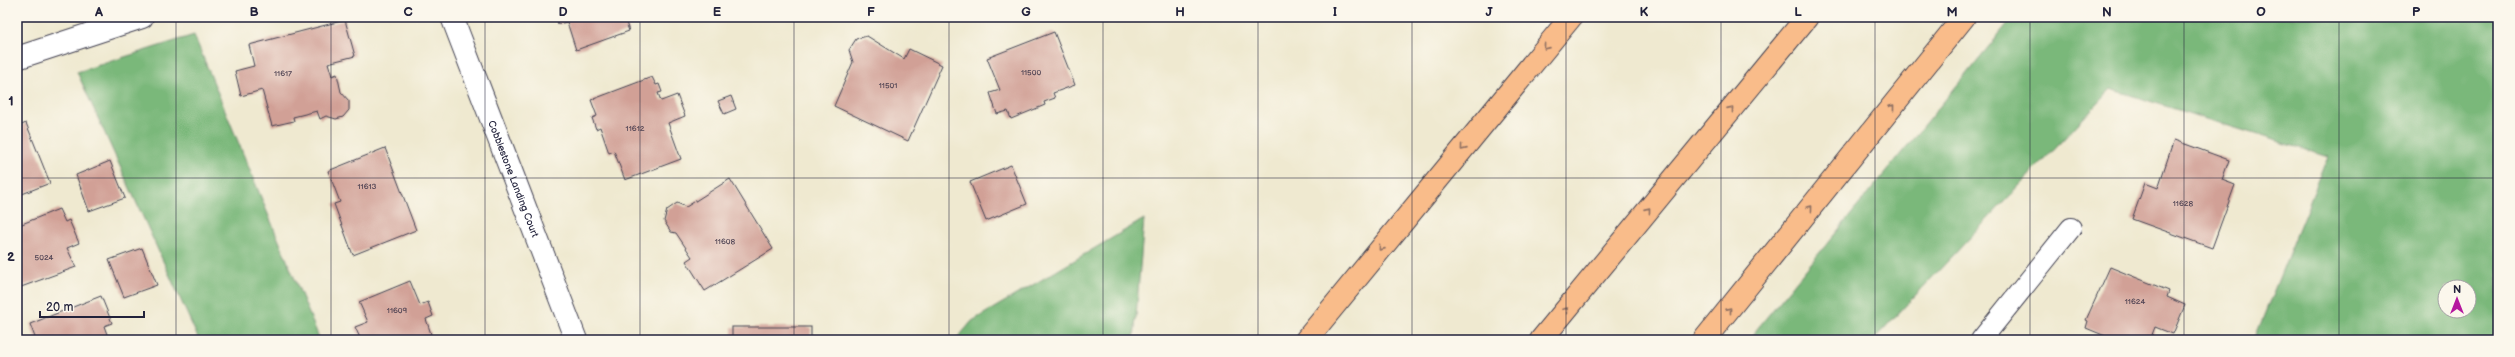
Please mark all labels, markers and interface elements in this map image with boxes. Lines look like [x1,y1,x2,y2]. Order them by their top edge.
text: A [94,4,103,20]
text: B [249,4,259,20]
text: C [403,4,413,20]
text: D [558,4,568,20]
text: E [713,4,722,20]
text: F [867,4,875,20]
text: G [1021,4,1031,20]
text: H [1175,4,1185,20]
text: I [1333,4,1337,20]
text: J [1485,4,1493,20]
text: K [1640,4,1649,20]
text: L [1794,4,1802,20]
text: M [1946,4,1958,20]
text: N [2102,4,2112,20]
text: O [2256,4,2266,20]
text: P [2412,4,2421,20]
one-way arrow [1543,43,1550,50]
house number: 11500 [1021,68,1041,77]
house number: 11617 [274,69,292,78]
house number: 11501 [879,81,897,90]
text: 1 [8,93,14,109]
one-way arrow [1887,104,1894,112]
one-way arrow [1726,107,1733,114]
street label: Cobblestone Landing Court [485,119,541,239]
house number: 11612 [626,124,645,133]
one-way arrow [1461,143,1468,150]
house number: 11613 [357,182,377,191]
house number: 11628 [2173,199,2194,208]
one-way arrow [1806,206,1813,213]
one-way arrow [1644,207,1651,214]
house number: 11608 [715,237,736,246]
one-way arrow [1379,244,1386,251]
text: 2 [7,249,15,265]
house number: 5024 [35,253,53,262]
north arrow [2437,279,2477,319]
text: N [2453,283,2461,296]
scale bar [40,293,144,319]
house number: 11624 [2125,297,2145,306]
text: 20 m [46,300,73,315]
house number: 11609 [387,306,408,315]
one-way arrow [1561,307,1568,314]
one-way arrow [1724,307,1731,314]

